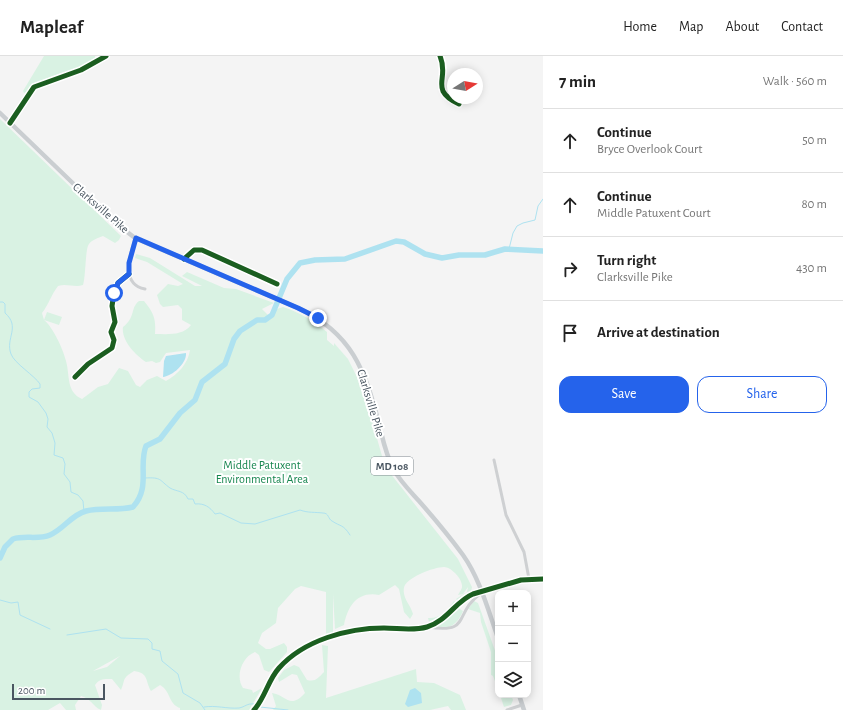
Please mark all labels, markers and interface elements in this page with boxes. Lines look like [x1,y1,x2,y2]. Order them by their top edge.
text: Mapleaf [20,18,83,37]
text: Home [623,20,657,34]
text: Map [679,20,703,34]
text: About [725,20,759,34]
text: Contact [781,20,823,34]
north arrow [447,68,483,104]
text: 7 min [559,73,596,90]
text: Walk · 560 m [763,75,827,88]
text: Continue [597,125,652,140]
icon: ahead [559,130,581,152]
text: 50 m [802,134,827,147]
text: Bryce Overlook Court [597,143,702,156]
street label: Clarksville Pike [71,181,131,235]
text: Continue [597,189,652,204]
icon: ahead [559,194,581,216]
text: 80 m [801,198,827,211]
text: Middle Patuxent Court [597,207,711,220]
text: Turn right [597,253,656,268]
icon: right [559,258,581,280]
text: 430 m [796,262,827,275]
text: Clarksville Pike [597,271,673,284]
route start [105,284,123,302]
route end [309,309,327,327]
icon: arrive [559,322,581,344]
text: Arrive at destination [597,325,720,340]
street label: Clarksville Pike [355,368,387,438]
button: Save [559,376,689,413]
button: Share [697,376,827,413]
road number: MD 108 [371,457,413,475]
park label: Middle Patuxent Environmental Area [216,459,309,485]
map controls [495,590,531,698]
button: + [495,590,531,626]
button: − [495,626,531,662]
button: layers [495,662,531,698]
scale bar [12,682,105,701]
text: 200 m [18,685,45,696]

